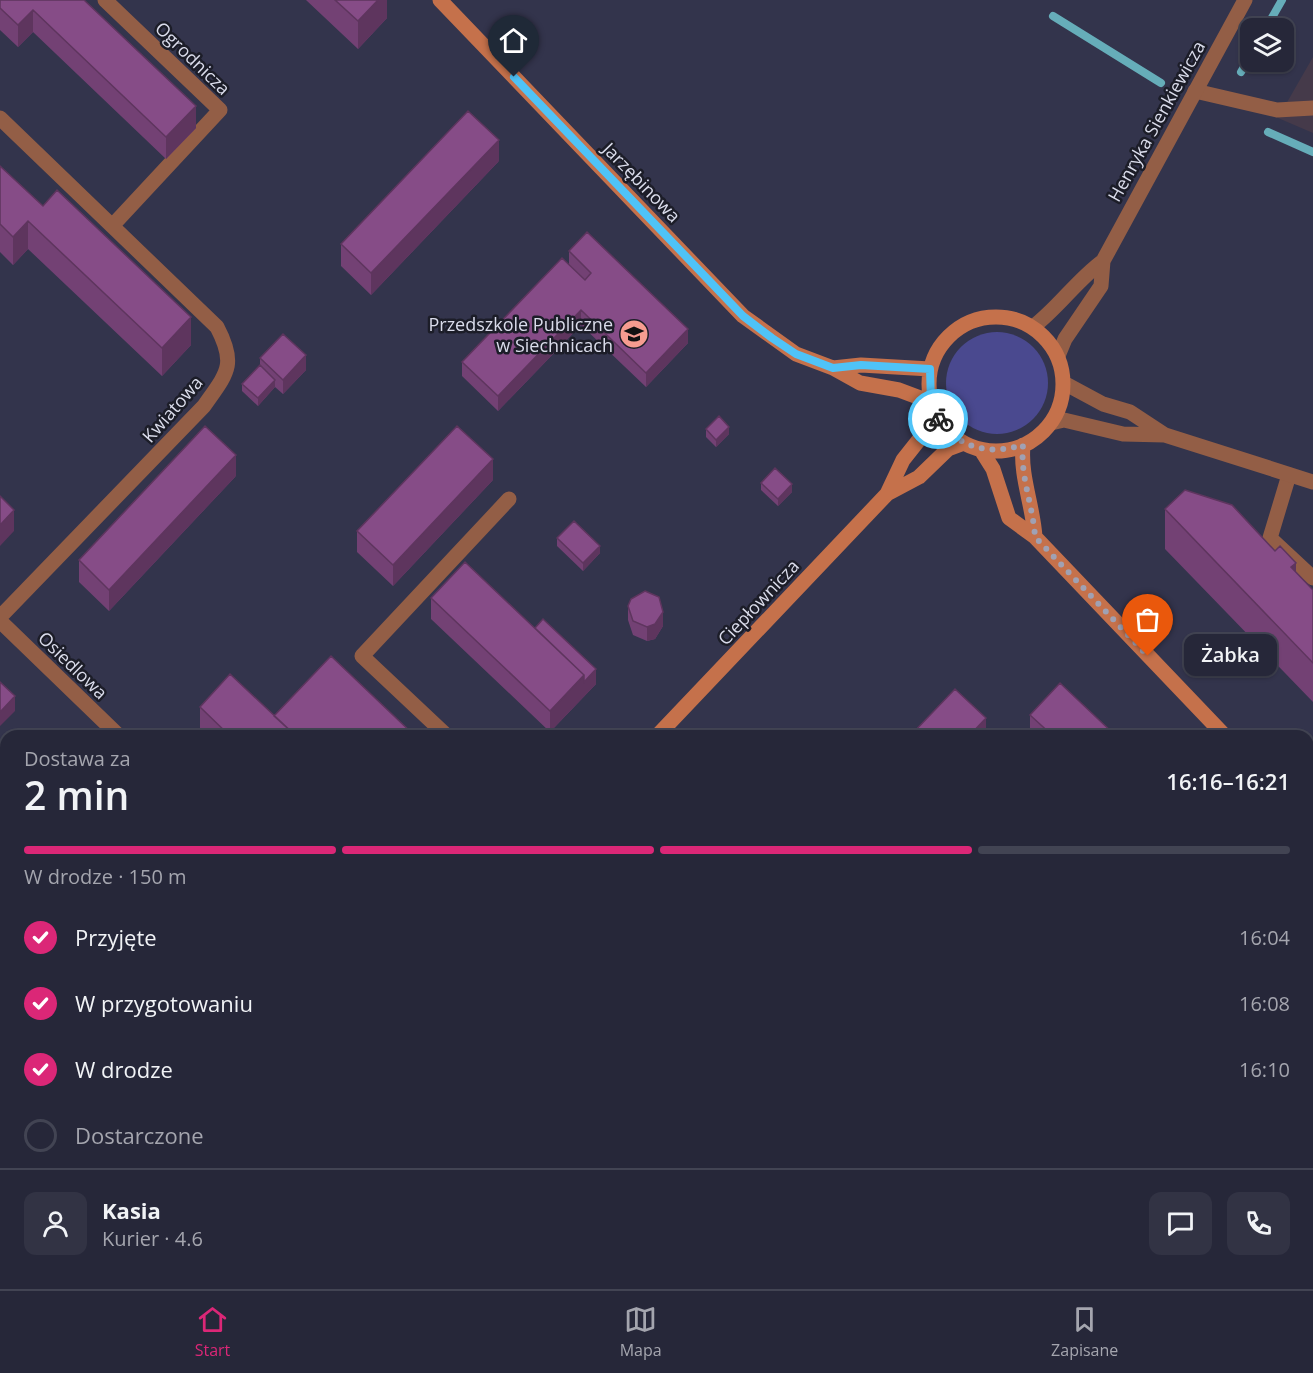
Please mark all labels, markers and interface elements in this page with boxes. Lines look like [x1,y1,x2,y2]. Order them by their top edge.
pin [488,15,539,77]
street label: Ogrodnicza [150,16,236,100]
map controls [1240,18,1294,72]
button: layers [1240,18,1294,72]
icon: home [497,24,530,57]
street label: Henryka Sienkiewicza [1102,36,1210,206]
street label: Jarzębinowa [597,135,686,227]
place label: Przedszkole Publiczne w Siechnicach [428,312,613,357]
school or university icon: Przedszkole Publiczne w Siechnicach [618,318,650,350]
street label: Kwiatowa [136,371,208,447]
courier [908,389,968,449]
icon: bike [922,403,955,436]
street label: Ciepłownicza [712,554,804,650]
pin [1122,594,1173,656]
icon: bag [1131,603,1164,636]
street label: Osiedlowa [33,626,113,704]
callout: Żabka [1184,635,1277,677]
text: Żabka [1201,641,1260,668]
text: Dostawa za [24,745,131,772]
text: 16:16–16:21 [1166,766,1290,796]
text: 2 min [24,768,129,821]
text: W drodze · 150 m [24,863,187,890]
icon: check [24,921,57,954]
text: Przyjęte [75,922,157,952]
text: 16:04 [1239,924,1290,951]
icon: check [24,987,57,1020]
text: W przygotowaniu [75,988,253,1018]
text: 16:08 [1239,990,1290,1017]
icon: check [24,1053,57,1086]
text: W drodze [75,1054,173,1084]
text: 16:10 [1239,1056,1290,1083]
text: Dostarczone [75,1120,204,1150]
button: person [24,1192,87,1255]
button: chat [1149,1192,1212,1255]
button: phone [1227,1192,1290,1255]
text: Kasia [102,1195,161,1225]
text: Kurier · 4.6 [102,1225,203,1252]
tab: Start [195,1303,230,1361]
tab: Mapa [620,1303,662,1361]
tab: Zapisane [1051,1303,1118,1361]

